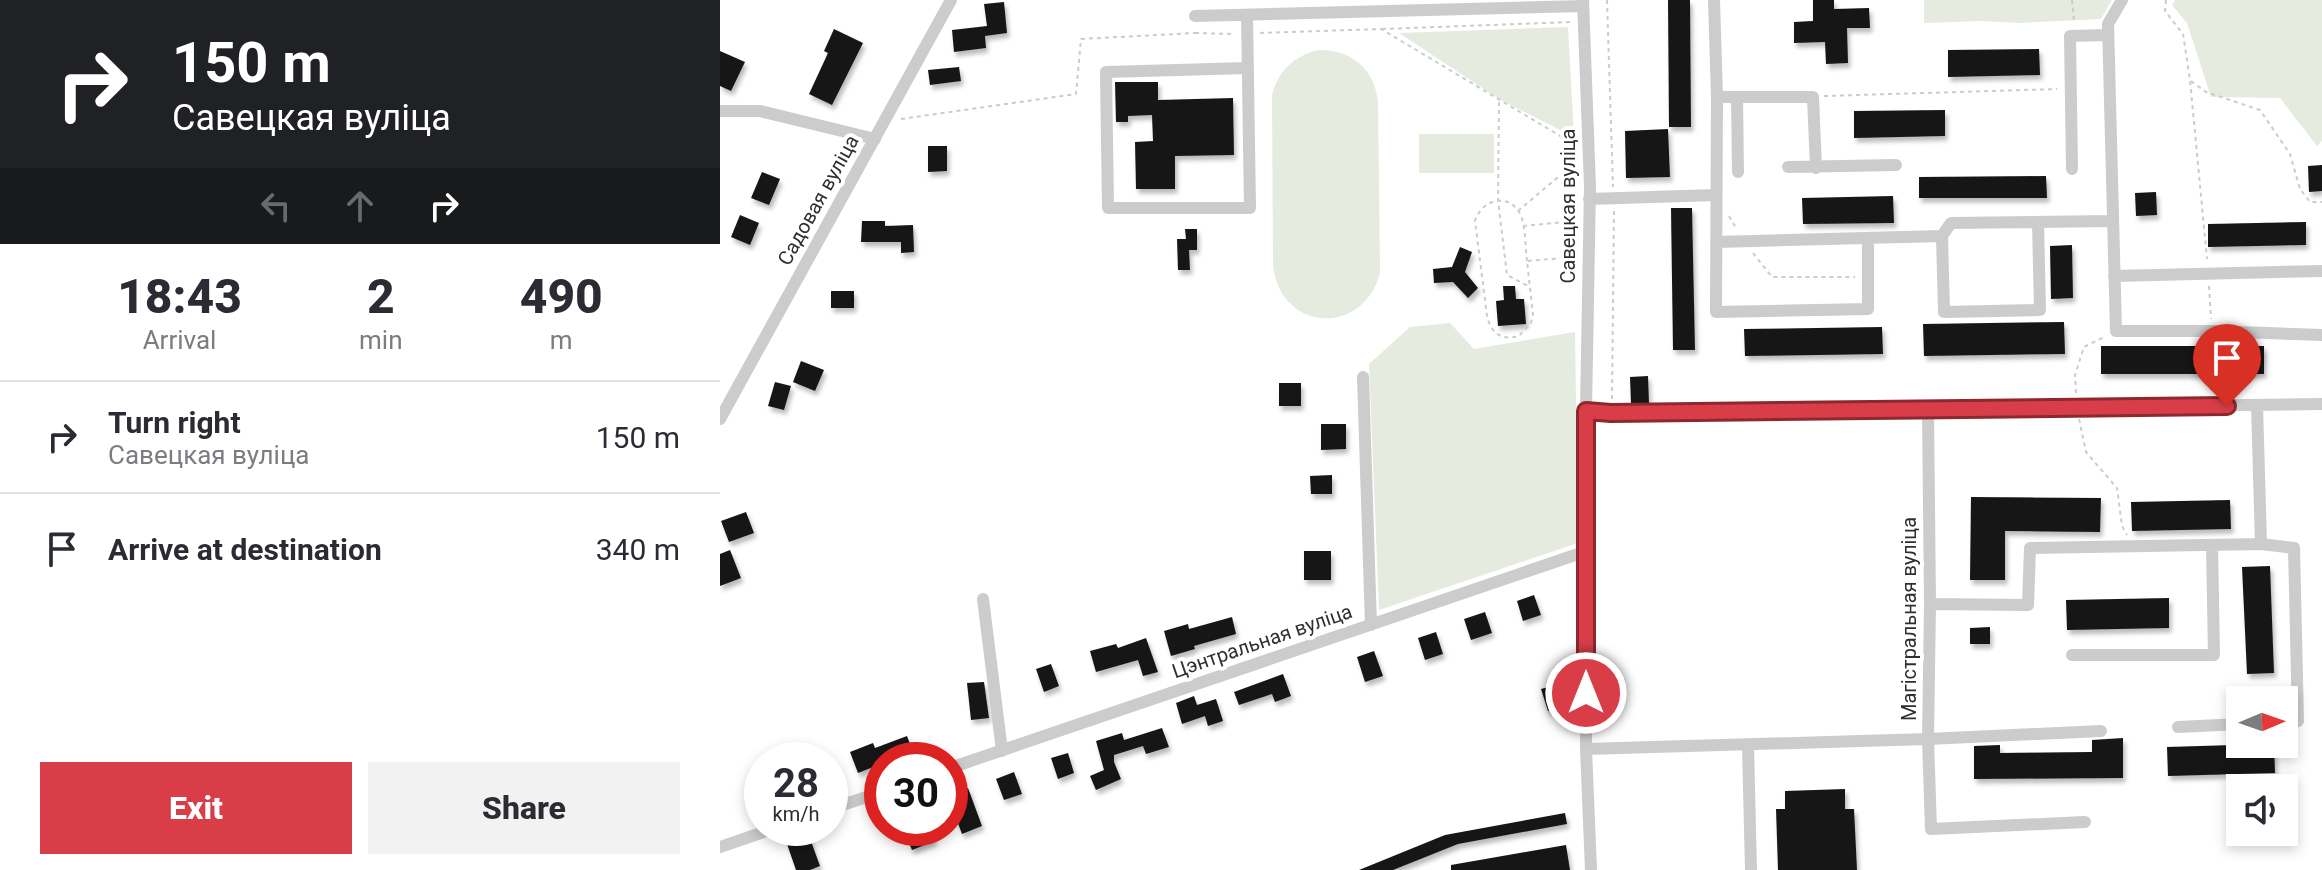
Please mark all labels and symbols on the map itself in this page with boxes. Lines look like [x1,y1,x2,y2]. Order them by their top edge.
street label: Савецкая вуліца [1556,129,1580,283]
street label: Садовая вуліца [772,131,864,269]
pin [2193,324,2261,406]
street label: Магістральная вуліца [1897,517,1921,721]
street label: Цэнтральная вуліца [1169,599,1355,683]
position arrow [1544,651,1628,735]
north arrow [2226,686,2298,758]
speed limit sign: 30 [864,742,968,846]

